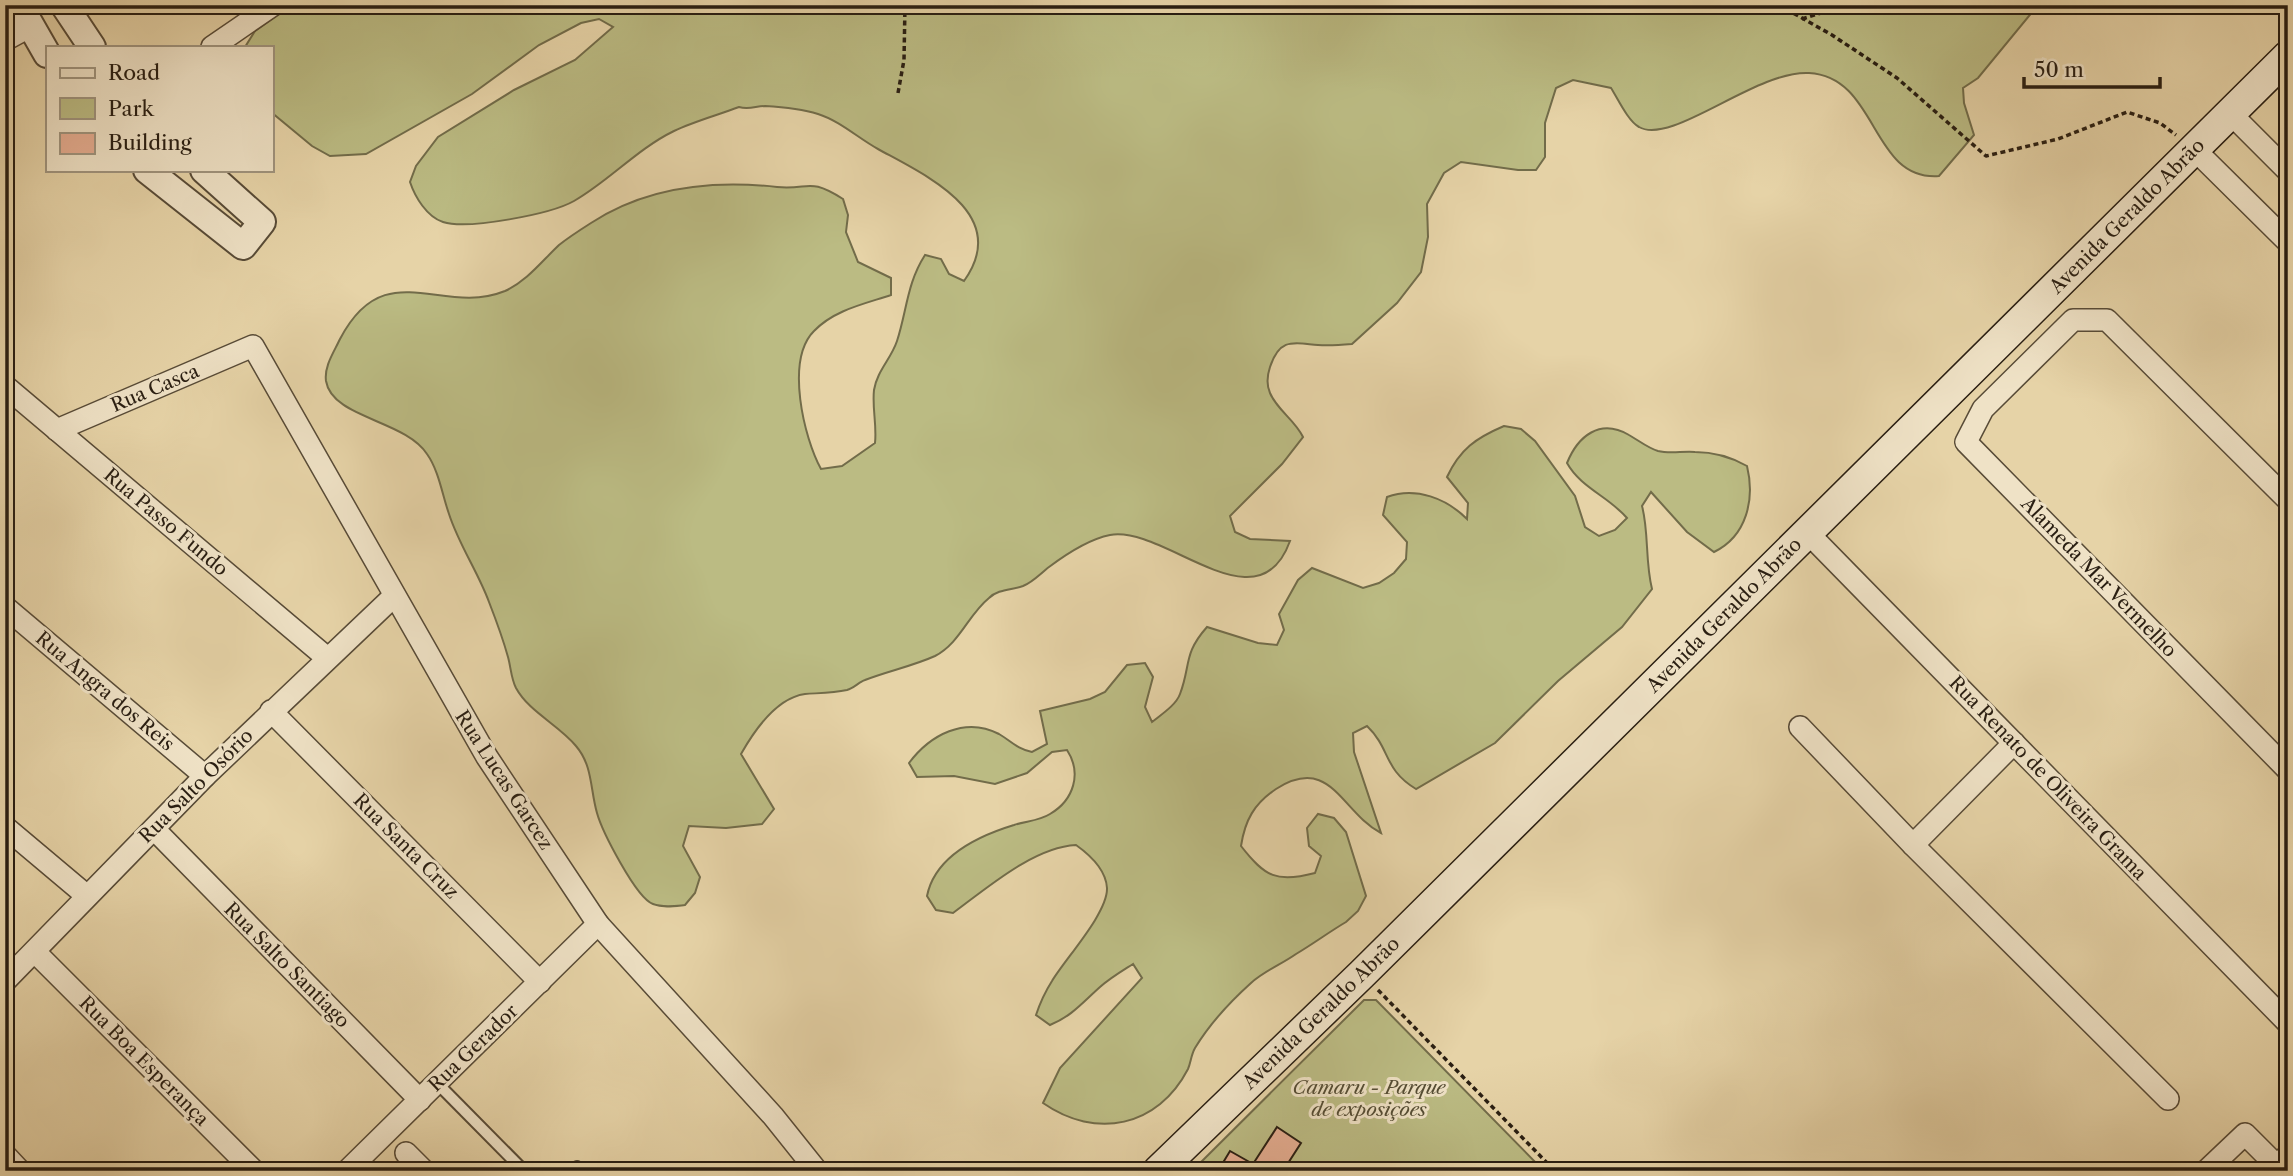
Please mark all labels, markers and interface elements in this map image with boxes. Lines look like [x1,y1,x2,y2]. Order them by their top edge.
legend [46,46,273,172]
scale bar [2024,46,2160,90]
text: 50 m [2034,57,2084,82]
text: Road [108,60,160,85]
text: Park [108,96,154,121]
text: Building [108,130,193,155]
street label: Avenida Geraldo Abrão [2044,134,2209,299]
street label: Rua Casca [108,359,202,417]
street label: Rua Passo Fundo [99,463,233,581]
street label: Alameda Mar Vermelho [2016,491,2182,662]
street label: Avenida Geraldo Abrão [1641,533,1806,698]
street label: Rua Angra dos Reis [31,626,179,756]
street label: Rua Renato de Oliveira Grama [1944,671,2152,885]
street label: Rua Lucas Garcez [450,706,558,854]
street label: Rua Salto Osório [134,724,258,848]
street label: Rua Santa Cruz [349,789,463,903]
street label: Rua Salto Santiago [219,897,355,1033]
street label: Avenida Geraldo Abrão [1237,932,1404,1095]
street label: Rua Boa Esperança [74,991,214,1131]
street label: Rua Gerador [423,1000,523,1096]
park label: Camaru - Parque de exposições [1292,1076,1446,1121]

